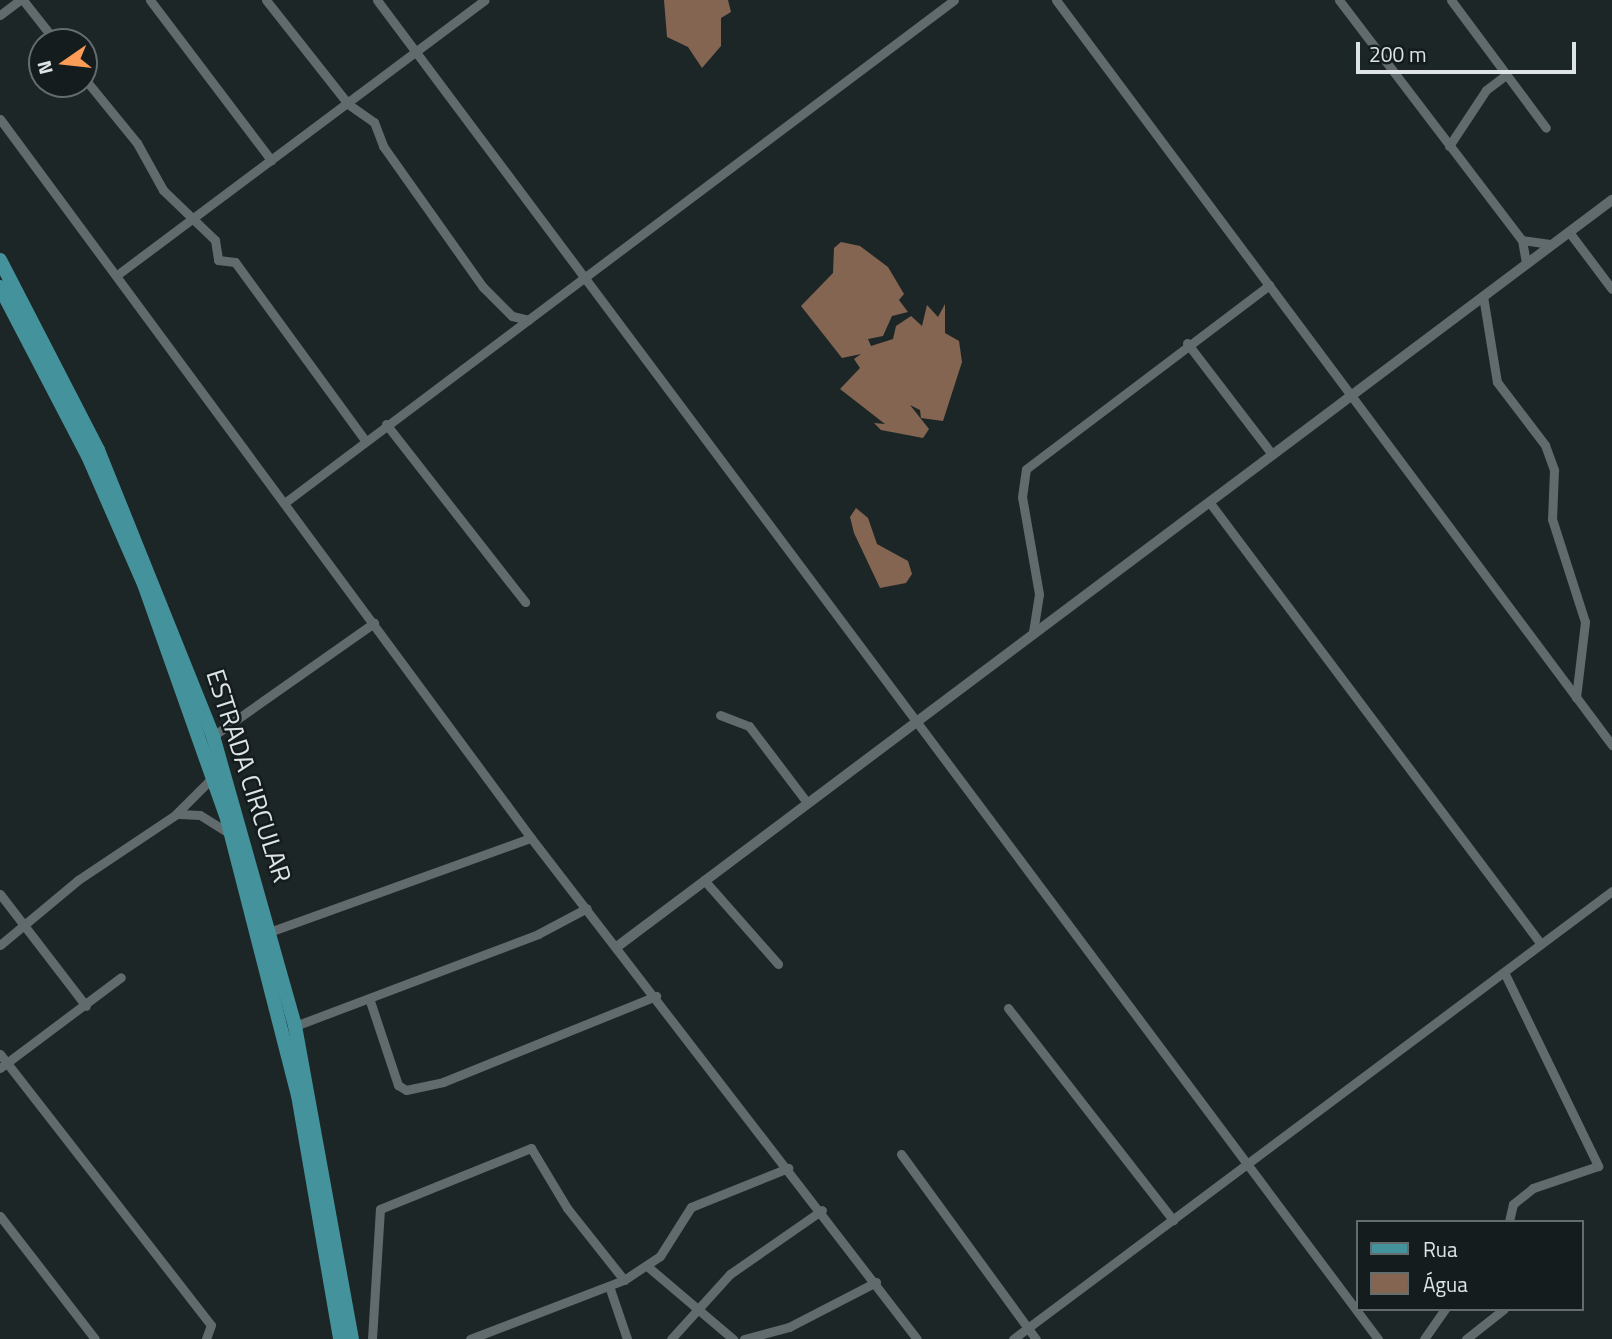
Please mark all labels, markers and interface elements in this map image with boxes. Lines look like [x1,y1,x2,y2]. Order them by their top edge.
north arrow [28,28,98,98]
scale bar [1360,28,1580,72]
text: 200 m [1369,38,1426,70]
text: N [28,58,60,78]
street label: ESTRADA CIRCULAR [200,665,298,887]
legend [1356,1220,1584,1311]
text: Rua [1423,1233,1458,1265]
text: Água [1423,1268,1468,1300]

